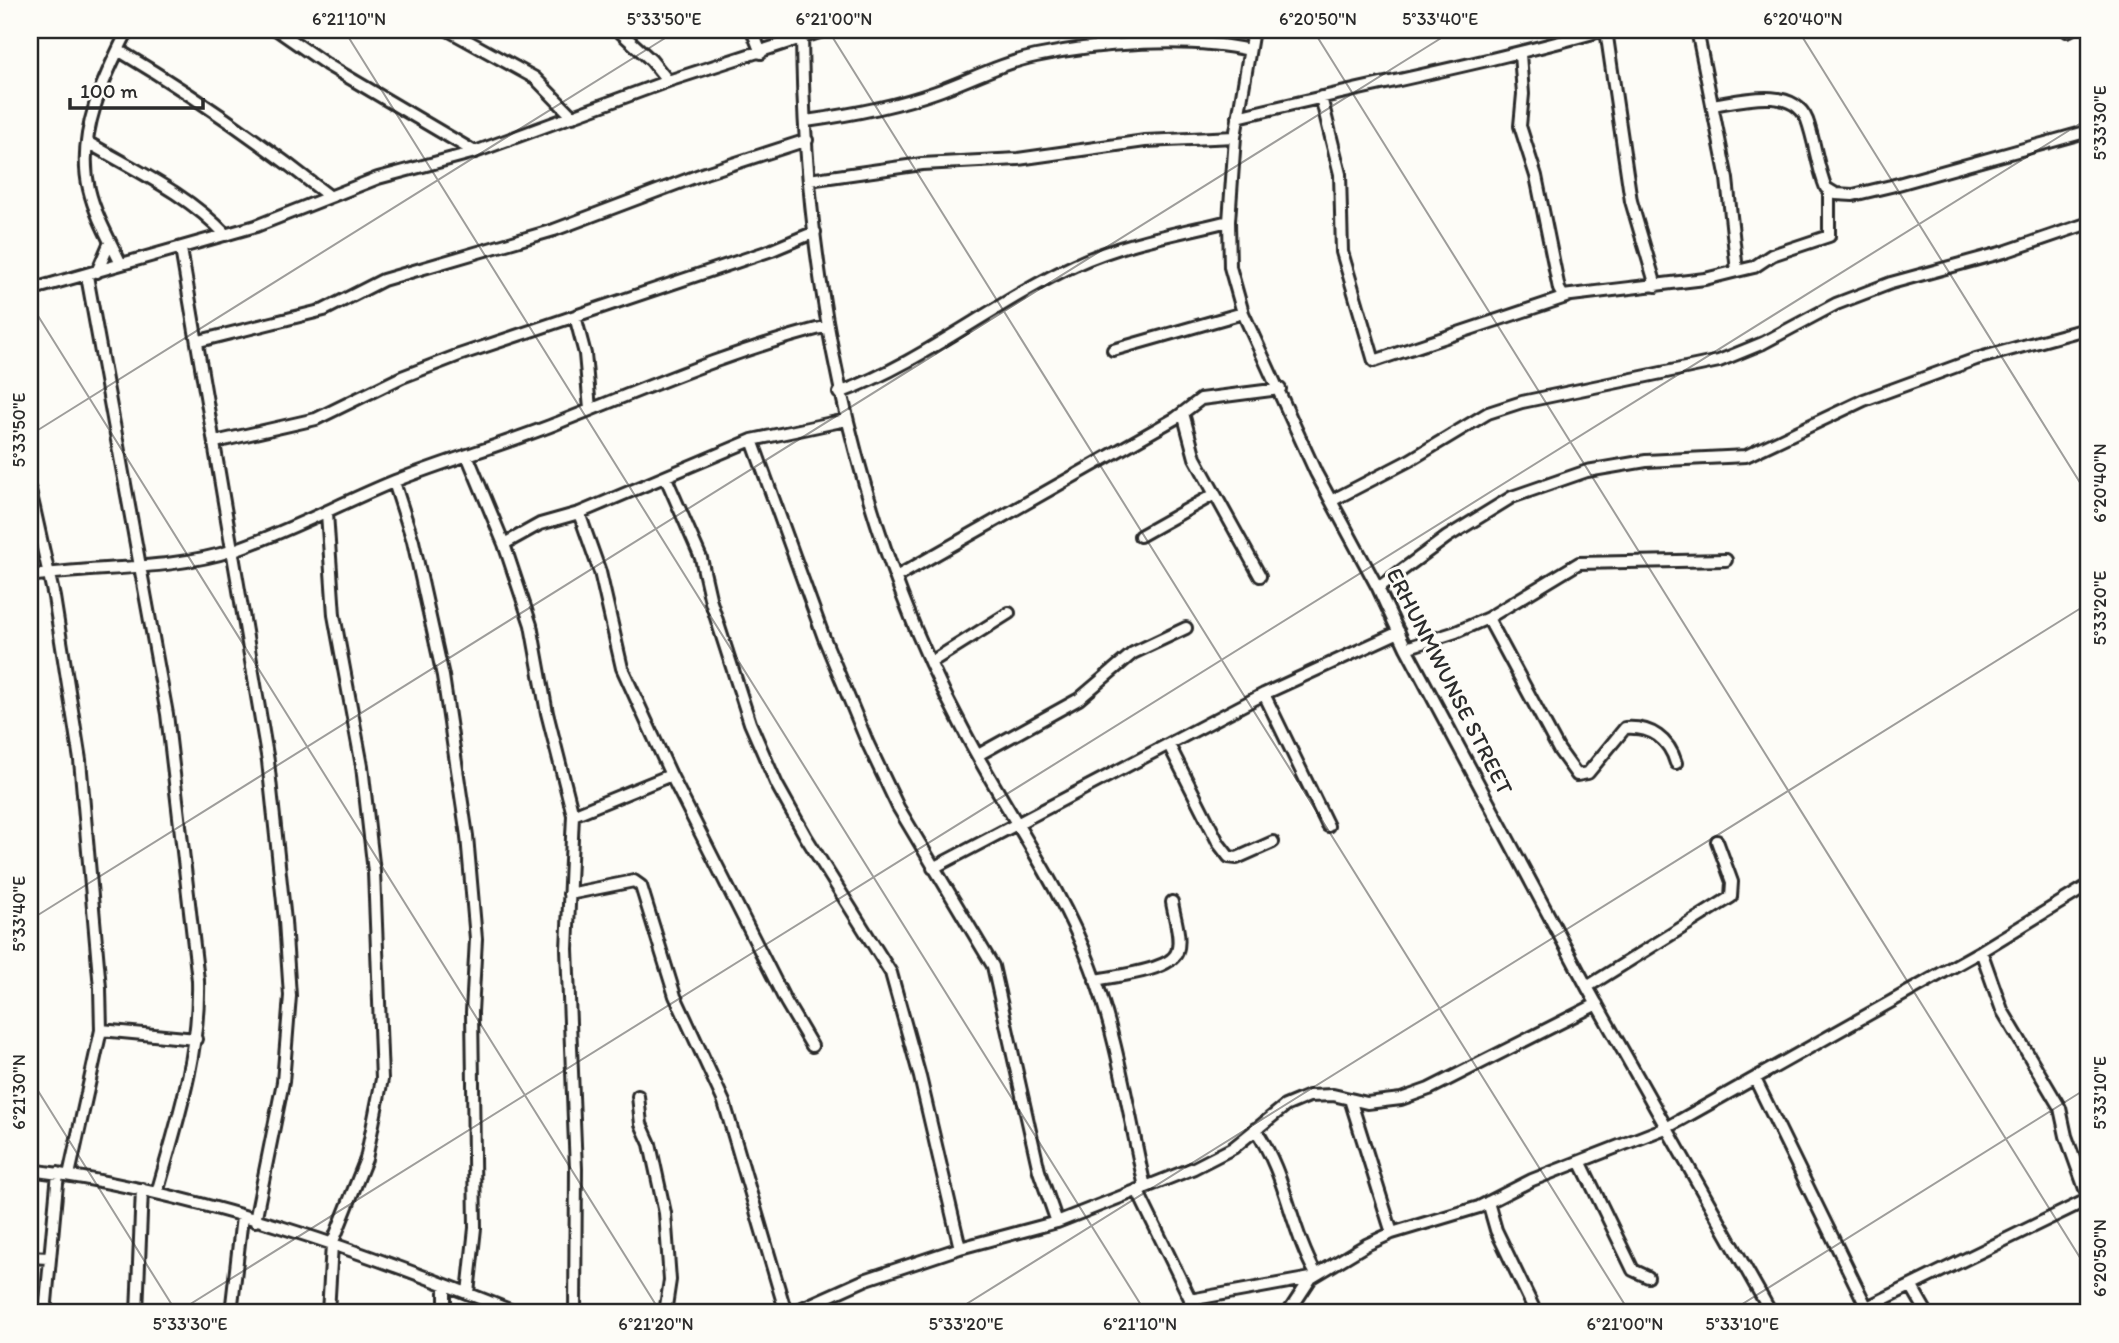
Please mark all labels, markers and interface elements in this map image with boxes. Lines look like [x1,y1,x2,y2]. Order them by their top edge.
text: 6°21'10"N [312,8,386,30]
text: 5°33'50"E [627,8,701,30]
text: 6°21'00"N [796,8,872,30]
text: 6°20'50"N [1279,8,1357,30]
text: 5°33'40"E [1402,8,1478,30]
text: 6°20'40"N [1763,8,1843,30]
scale bar [70,66,203,110]
text: 100 m [80,78,138,103]
text: 5°33'30"E [2089,85,2111,161]
text: 5°33'50"E [8,393,30,467]
text: 6°20'40"N [2089,443,2111,523]
street label: ERHUNMWUNSE STREET [1381,563,1519,799]
text: 5°33'20"E [2089,571,2111,645]
text: 5°33'40"E [8,876,30,952]
text: 6°21'30"N [8,1054,30,1130]
text: 5°33'10"E [2089,1056,2111,1130]
text: 6°20'50"N [2089,1219,2111,1297]
text: 5°33'30"E [152,1313,228,1335]
text: 6°21'20"N [618,1313,694,1335]
text: 5°33'20"E [929,1313,1003,1335]
text: 6°21'10"N [1103,1313,1177,1335]
text: 6°21'00"N [1587,1313,1663,1335]
text: 5°33'10"E [1705,1313,1779,1335]

